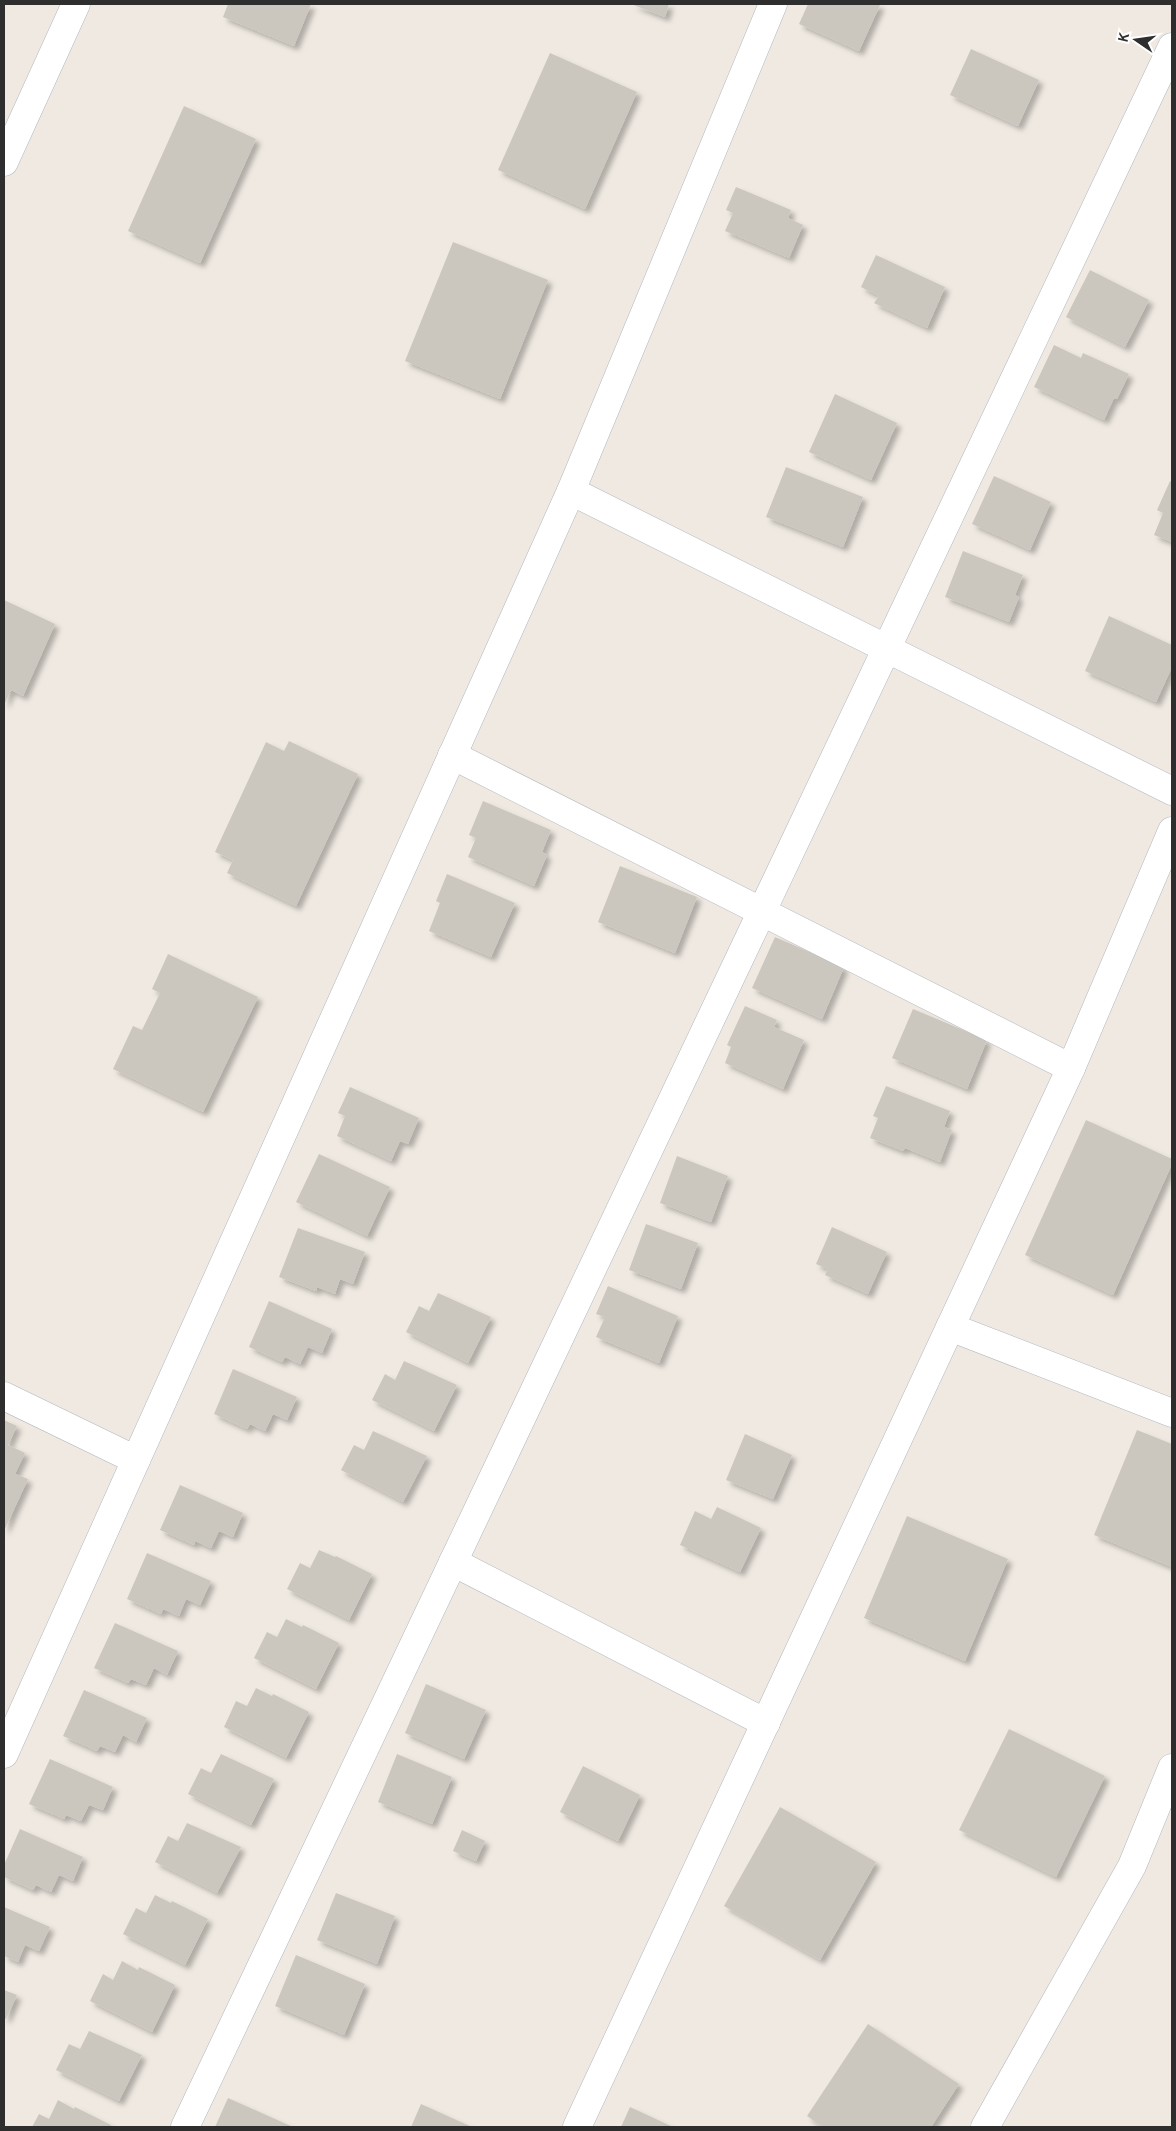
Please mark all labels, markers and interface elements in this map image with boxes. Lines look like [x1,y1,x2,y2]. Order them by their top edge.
north arrow [1111,15,1161,65]
text: K [1114,31,1133,44]

